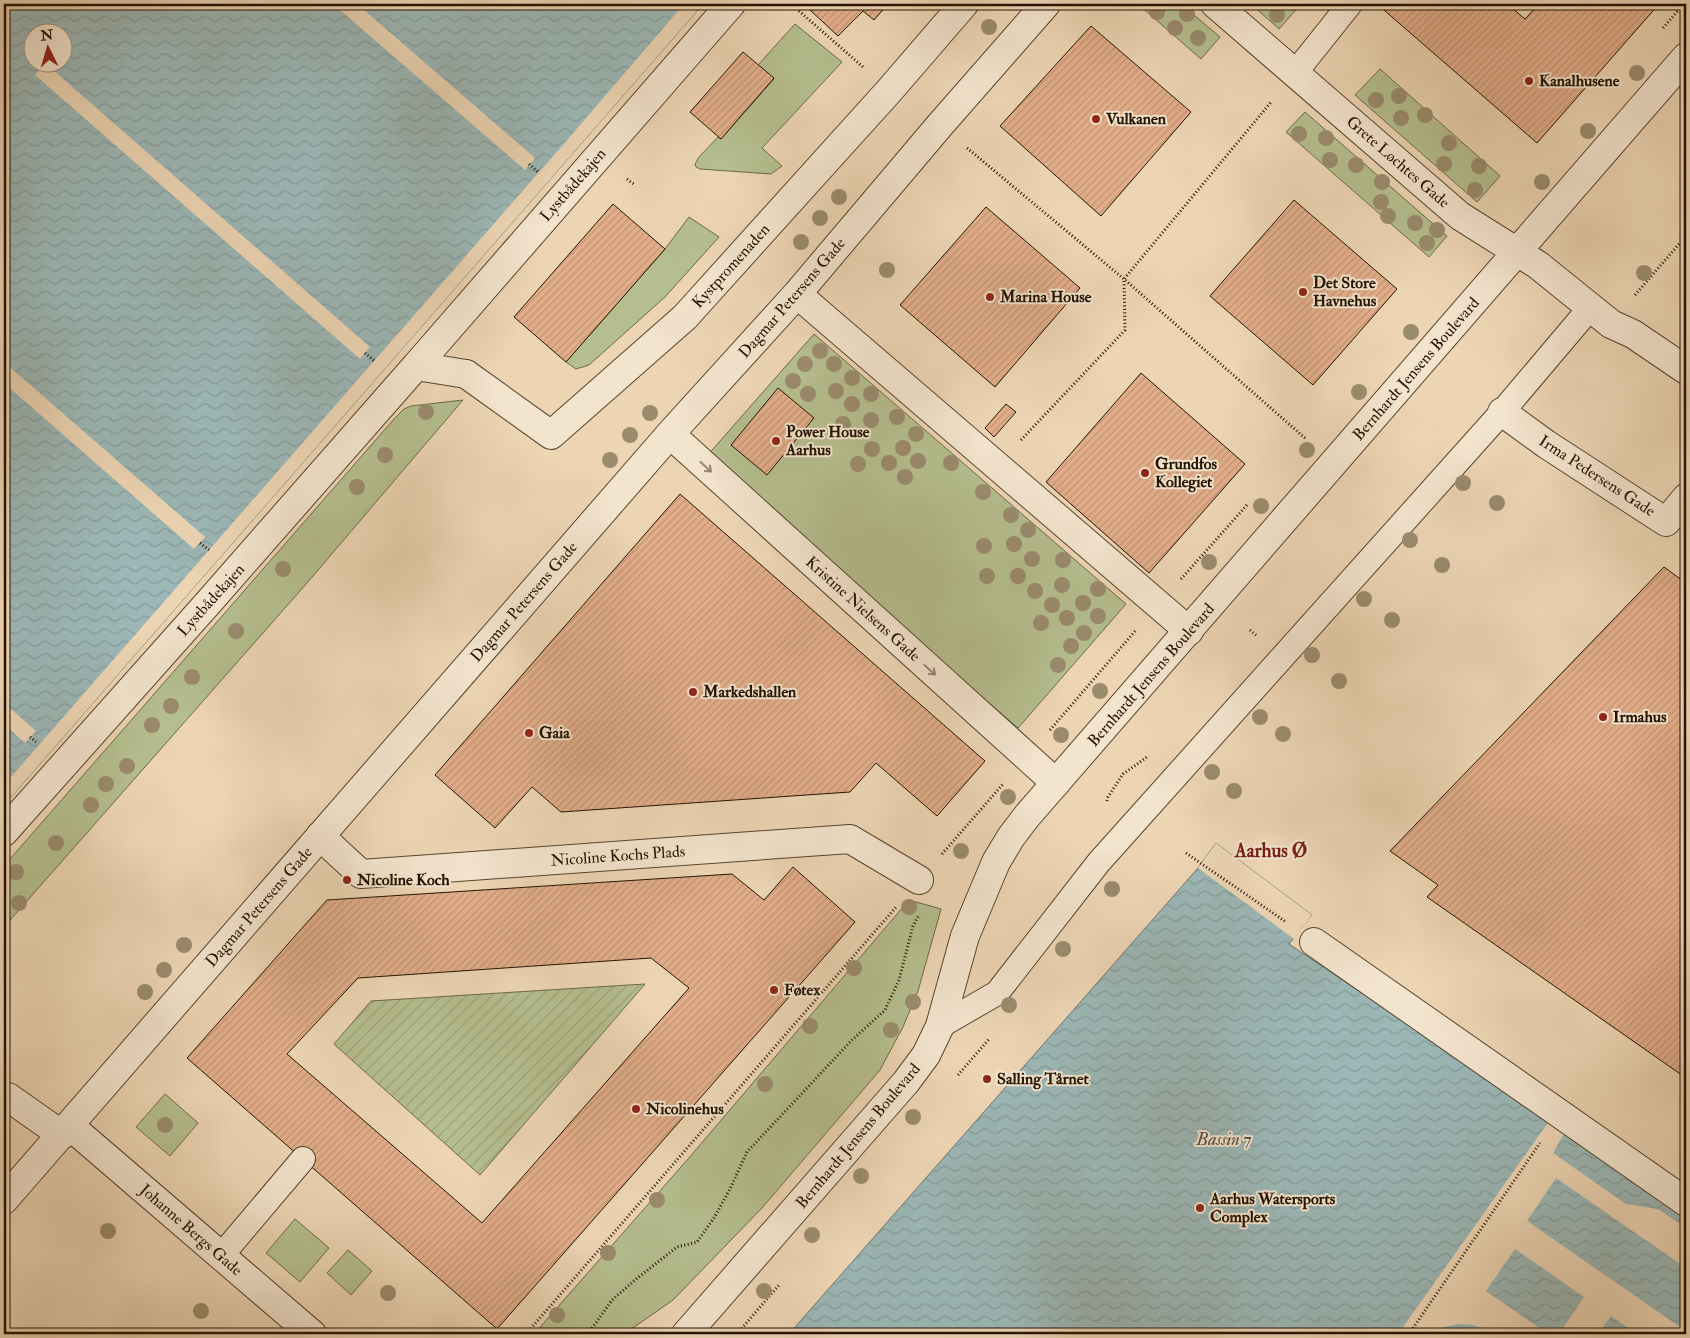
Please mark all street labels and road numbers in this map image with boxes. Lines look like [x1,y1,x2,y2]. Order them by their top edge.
street label: Grete Løchtes Gade [1342,112,1454,213]
street label: Lystbådekajen [536,144,610,226]
street label: Kystpromenaden [688,220,775,313]
street label: Dagmar Petersens Gade [734,233,850,362]
street label: Bernhardt Jensens Boulevard [1348,293,1485,445]
street label: Irma Pedersens Gade [1535,431,1659,521]
street label: Dagmar Petersens Gade [466,537,582,666]
street label: Kristine Nielsens Gade [801,552,925,666]
street label: Lystbådekajen [173,560,249,640]
street label: Bernhardt Jensens Boulevard [1083,599,1220,751]
street label: Nicoline Kochs Plads [550,841,686,871]
street label: Dagmar Petersens Gade [201,842,317,971]
street label: Bernhardt Jensens Boulevard [791,1059,925,1213]
street label: Johanne Bergs Gade [134,1179,247,1281]

